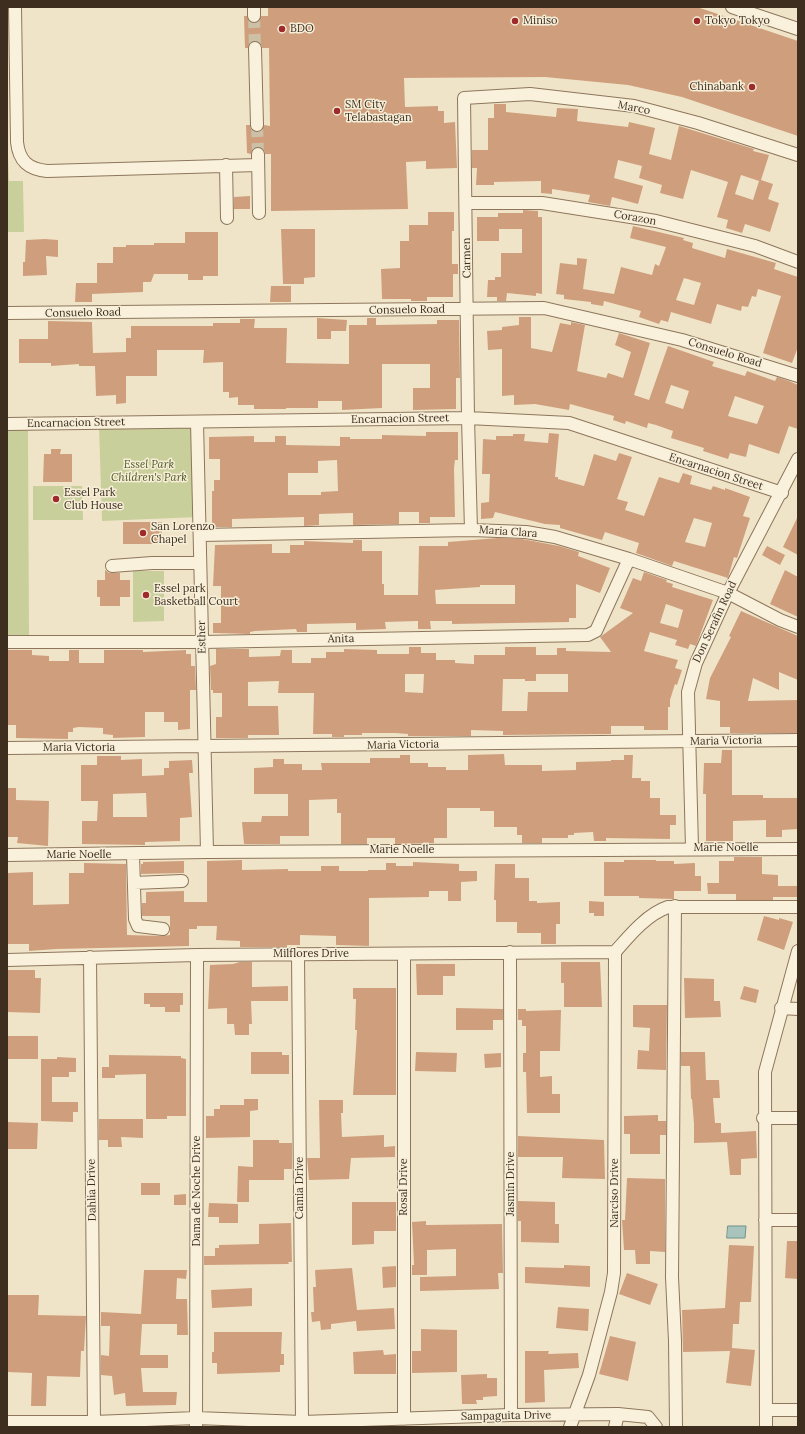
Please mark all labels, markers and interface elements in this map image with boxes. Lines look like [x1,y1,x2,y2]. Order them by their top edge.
place label: Miniso [523,14,557,28]
place label: Tokyo Tokyo [705,14,770,28]
marker: Miniso [510,16,520,26]
marker: Tokyo Tokyo [692,16,702,26]
place label: BDO [290,22,314,36]
marker: BDO [277,24,287,34]
place label: Chinabank [690,80,744,94]
marker: Chinabank [747,82,757,92]
place label: SM City Telabastagan [345,98,412,124]
street label: Marco [617,98,651,118]
marker: SM City Telabastagan [332,106,342,116]
street label: Corazon [613,208,657,228]
street label: Carmen [460,238,474,278]
street label: Consuelo Road [369,303,445,317]
street label: Consuelo Road [45,306,121,320]
street label: Consuelo Road [687,336,763,370]
street label: Encarnacion Street [351,412,449,426]
street label: Encarnacion Street [27,416,125,430]
street label: Encarnacion Street [667,451,765,493]
park label: Essel Park Children's Park [111,458,187,484]
place label: Essel Park Club House [64,486,123,512]
marker: Essel Park Club House [51,494,61,504]
place label: San Lorenzo Chapel [151,520,215,546]
street label: Maria Clara [478,523,538,541]
marker: San Lorenzo Chapel [138,528,148,538]
street label: Don Serafin Road [690,579,740,665]
place label: Essel park Basketball Court [154,582,238,608]
marker: Essel park Basketball Court [141,590,151,600]
street label: Esther [195,620,209,654]
street label: Anita [328,632,354,646]
street label: Maria Victoria [690,734,762,748]
street label: Maria Victoria [367,738,439,752]
street label: Maria Victoria [43,741,115,755]
street label: Marie Noelle [693,841,759,855]
street label: Marie Noelle [369,843,435,857]
street label: Marie Noelle [46,848,112,862]
street label: Milflores Drive [273,947,349,961]
street label: Dama de Noche Drive [190,1135,204,1247]
street label: Jasmin Drive [504,1152,518,1216]
street label: Camia Drive [293,1157,307,1219]
street label: Rosal Drive [397,1158,411,1216]
street label: Narciso Drive [608,1158,622,1228]
street label: Dahlia Drive [85,1159,99,1221]
street label: Sampaguita Drive [461,1409,551,1423]

